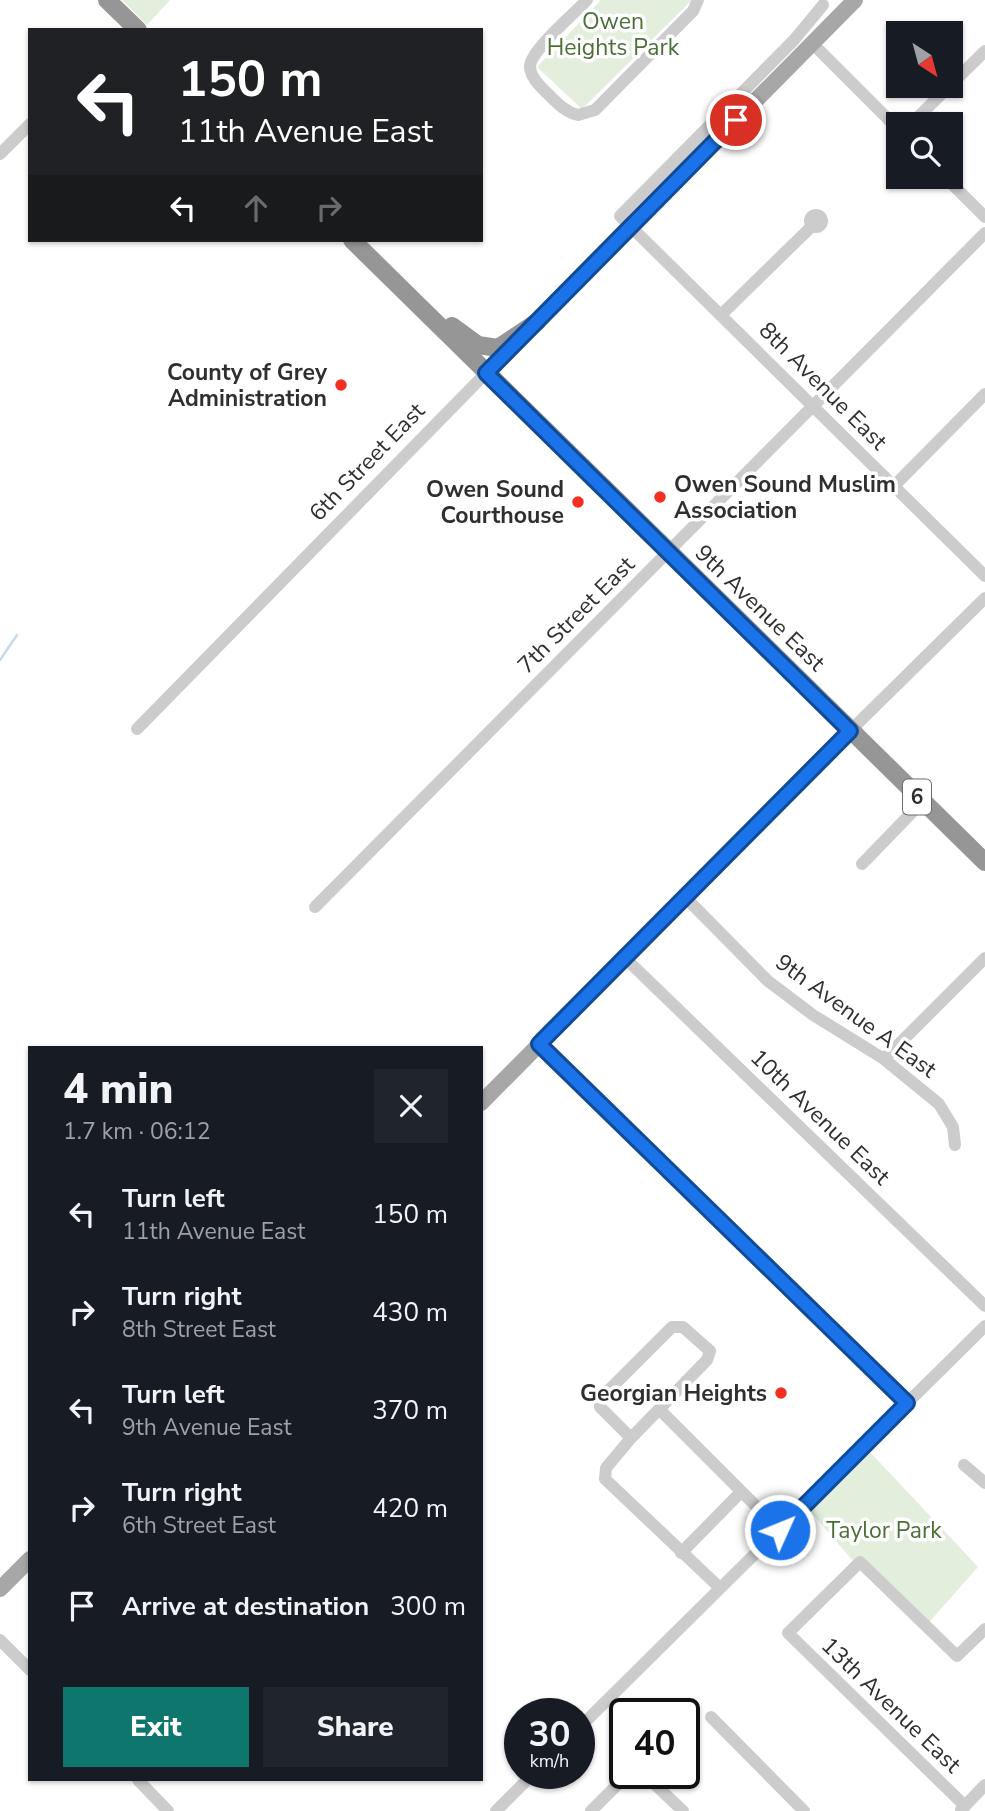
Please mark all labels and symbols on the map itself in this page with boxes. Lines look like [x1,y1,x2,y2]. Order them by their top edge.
park label: Owen Heights Park [547,6,680,63]
north arrow [886,21,962,98]
pin [706,90,766,150]
street label: 8th Avenue East [752,315,895,458]
place label: County of Grey Administration [167,357,328,414]
marker: County of Grey Administration [333,377,349,393]
street label: 6th Street East [302,395,432,528]
place label: Owen Sound Muslim Association [674,469,896,526]
place label: Owen Sound Courthouse [426,474,564,531]
marker: Owen Sound Muslim Association [652,489,668,505]
marker: Owen Sound Courthouse [570,494,586,510]
street label: 9th Avenue East [688,538,832,679]
street label: 7th Street East [511,549,642,680]
road number: 6 [903,780,931,814]
street label: 9th Avenue A East [769,947,944,1086]
street label: 10th Avenue East [743,1042,897,1192]
place label: Georgian Heights [580,1378,767,1409]
marker: Georgian Heights [773,1385,789,1401]
position arrow [743,1493,817,1567]
park label: Taylor Park [826,1515,942,1546]
street label: 13th Avenue East [814,1630,968,1780]
speed limit sign: 40 [609,1698,700,1789]

